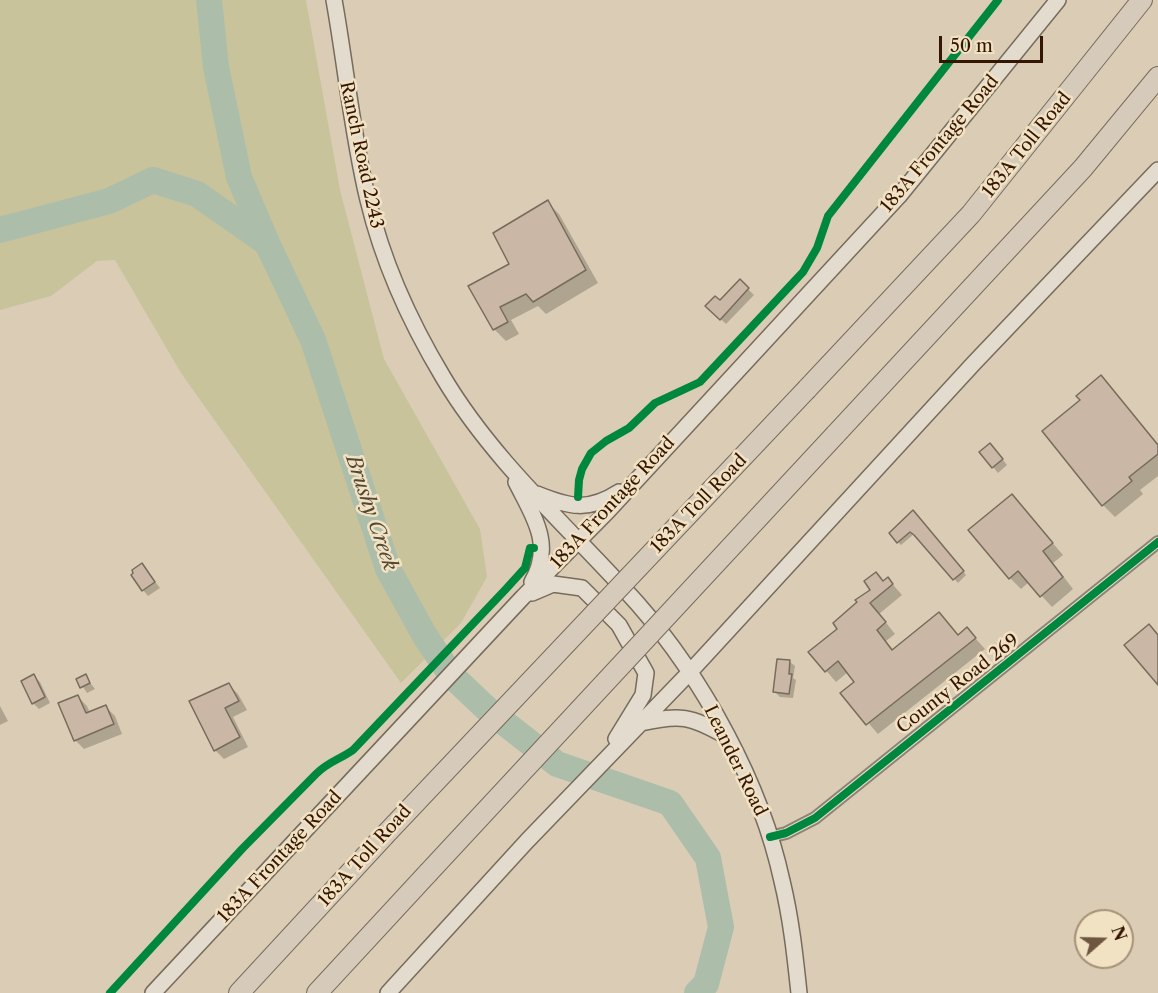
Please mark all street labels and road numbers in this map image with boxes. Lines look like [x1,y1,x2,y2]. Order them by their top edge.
street label: 183A Frontage Road [876,71,1004,217]
street label: Ranch Road 2243 [335,80,387,230]
street label: 183A Toll Road [978,88,1076,202]
street label: 183A Frontage Road [546,433,680,573]
street label: 183A Toll Road [646,450,752,558]
street label: County Road 269 [893,630,1023,738]
street label: Leander Road [699,702,771,820]
street label: 183A Frontage Road [213,787,347,927]
street label: 183A Toll Road [314,801,416,911]

